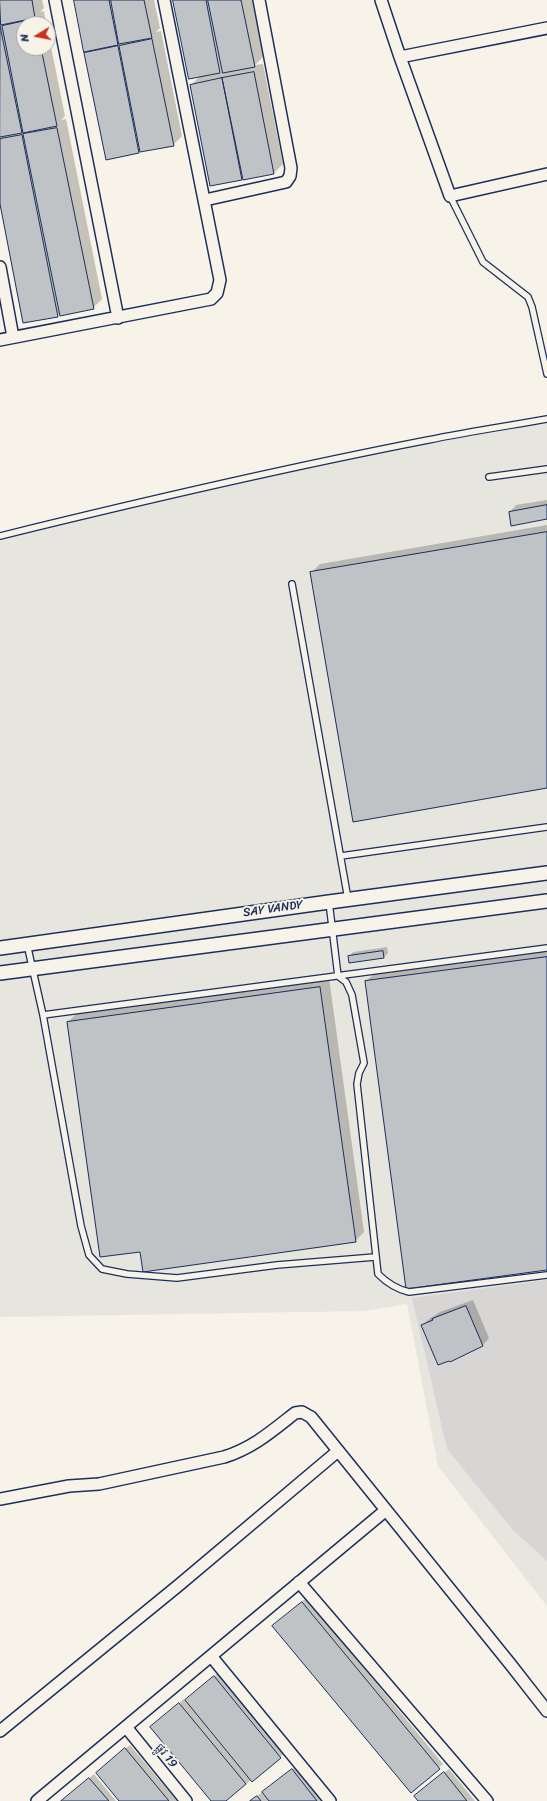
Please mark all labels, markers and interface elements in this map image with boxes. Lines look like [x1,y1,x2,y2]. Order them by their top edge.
north arrow [16,16,56,56]
text: N [15,33,35,43]
street label: SAY VANDY [242,898,304,920]
street label: ផ្លូវ 19 [152,1741,180,1771]

